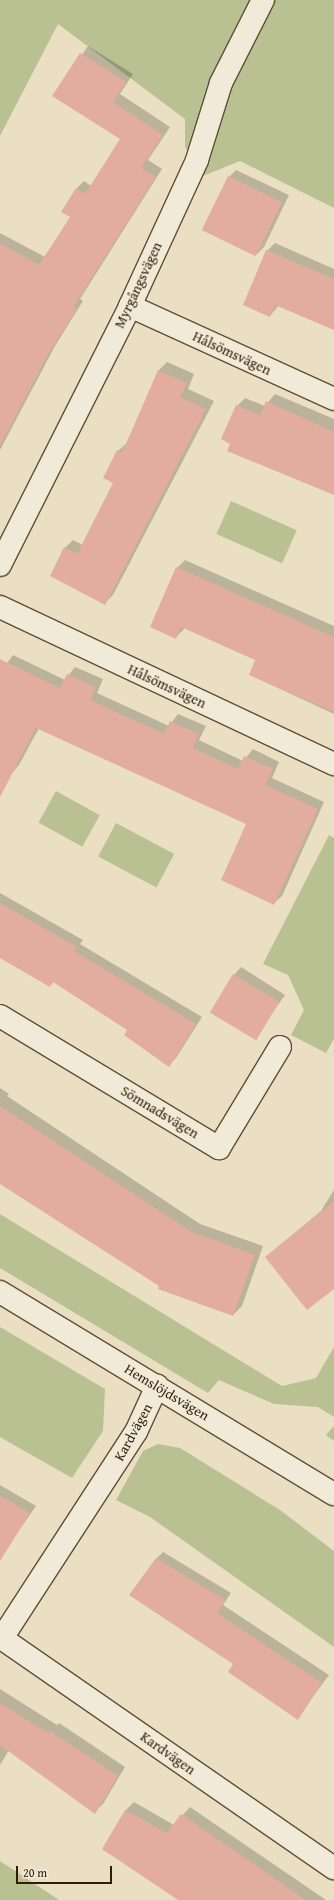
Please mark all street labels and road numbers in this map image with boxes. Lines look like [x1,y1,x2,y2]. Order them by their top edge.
street label: Myrgångsvägen [111,239,165,331]
street label: Hålsömsvägen [190,328,274,378]
street label: Hålsömsvägen [125,661,209,711]
street label: Sömnadsvägen [118,1082,202,1142]
street label: Hemslöjdsvägen [122,1360,212,1424]
street label: Kardvägen [110,1400,156,1464]
street label: Kardvägen [137,1728,199,1778]

